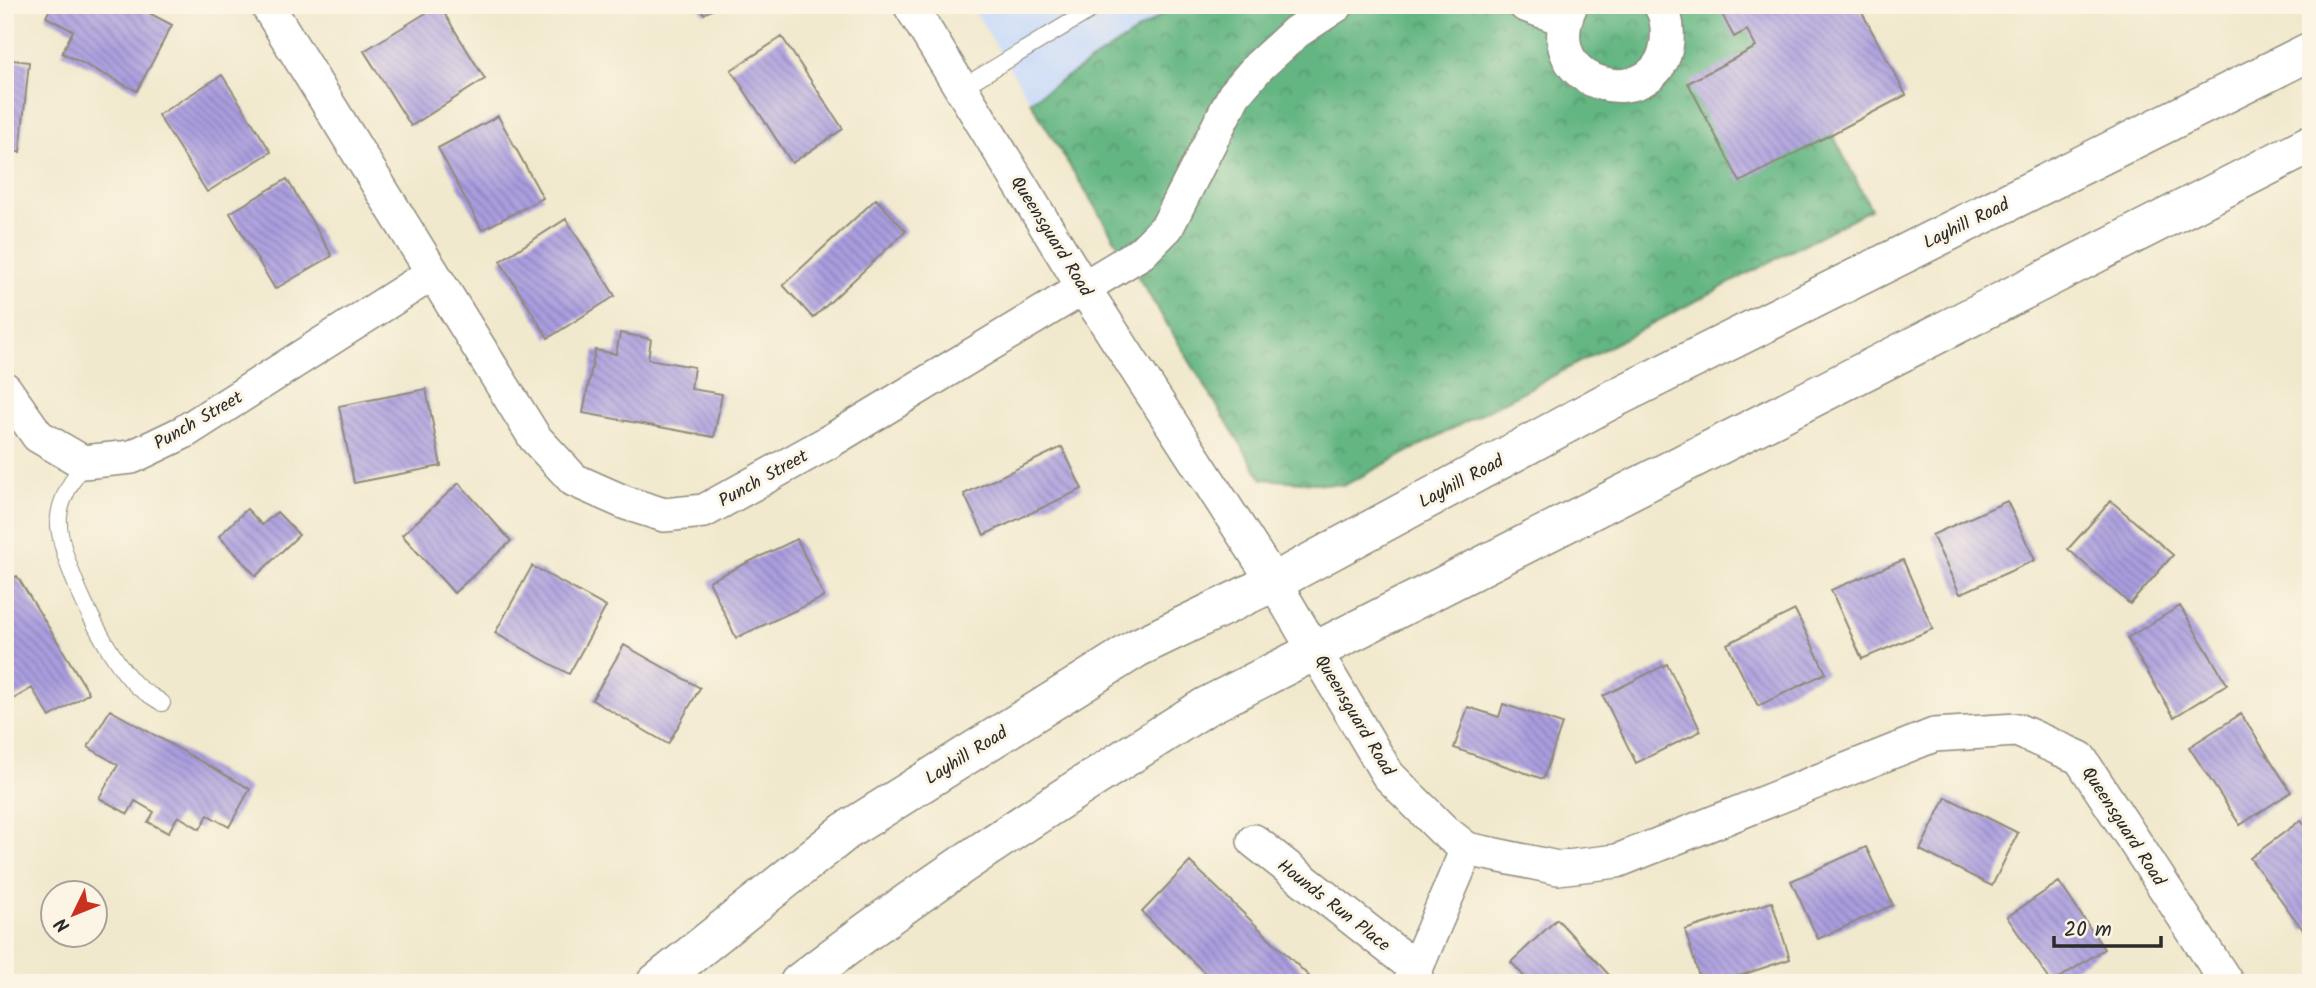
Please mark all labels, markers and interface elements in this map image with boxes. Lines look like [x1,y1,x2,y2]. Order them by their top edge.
street label: Queensguard Road [1002,171,1100,304]
street label: Layhill Road [1919,191,2016,258]
street label: Punch Street [149,384,250,458]
street label: Punch Street [714,442,815,516]
street label: Layhill Road [1414,447,1510,517]
street label: Queensguard Road [1306,649,1402,783]
street label: Layhill Road [920,719,1015,793]
street label: Queensguard Road [2073,761,2173,893]
street label: Hounds Run Place [1270,853,1396,960]
north arrow [38,880,108,950]
scale bar [2054,904,2160,948]
text: N [48,910,78,939]
text: 20 m [2064,914,2112,947]

